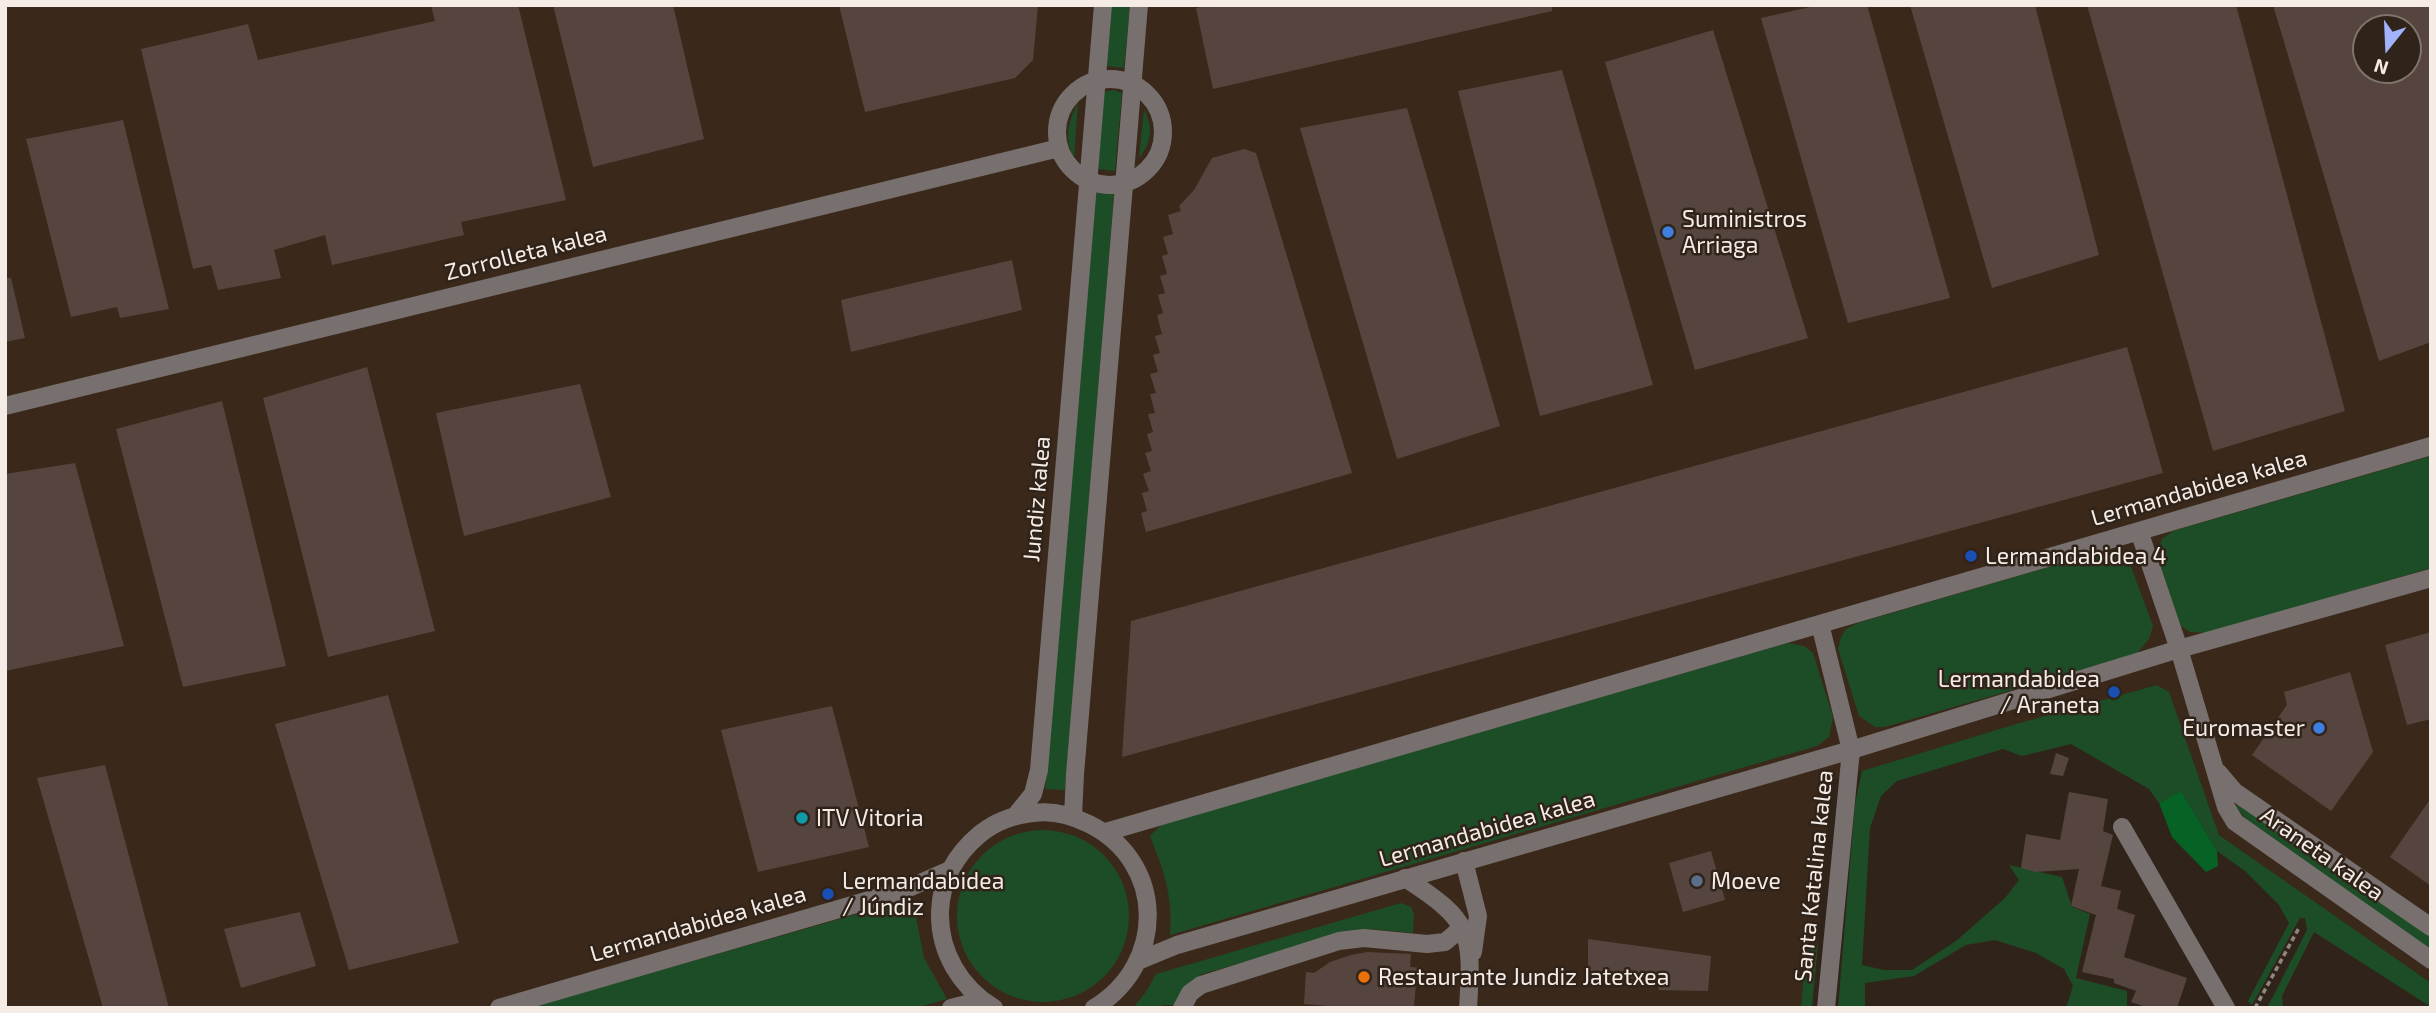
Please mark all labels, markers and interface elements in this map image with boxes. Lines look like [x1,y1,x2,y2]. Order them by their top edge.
north arrow [2352,14,2422,84]
text: N [2371,54,2391,81]
place label: Suministros Arriaga [1682,205,1807,259]
street label: Zorrolleta kalea [442,220,610,286]
marker: Suministros Arriaga [1660,224,1676,240]
street label: Jundiz kalea [1018,435,1056,563]
street label: Lermandabidea kalea [2088,444,2310,532]
place label: Lermandabidea 4 [1985,542,2167,570]
marker: Lermandabidea 4 [1963,548,1979,564]
place label: Lermandabidea / Araneta [1938,665,2100,719]
marker: Lermandabidea / Araneta [2106,684,2122,700]
place label: Euromaster [2182,714,2305,742]
marker: Euromaster [2311,720,2327,736]
street label: Santa Katalina kalea [1789,769,1839,983]
street label: Lermandabidea kalea [1376,785,1598,873]
street label: Araneta kalea [2255,801,2389,907]
place label: ITV Vitoria [816,804,924,832]
marker: ITV Vitoria [794,810,810,826]
place label: Lermandabidea / Júndiz [842,867,1004,921]
place label: Moeve [1711,867,1781,895]
marker: Moeve [1689,873,1705,889]
street label: Lermandabidea kalea [587,880,809,968]
marker: Lermandabidea / Júndiz [820,886,836,902]
place label: Restaurante Jundiz Jatetxea [1378,963,1669,991]
marker: Restaurante Jundiz Jatetxea [1356,969,1372,985]

